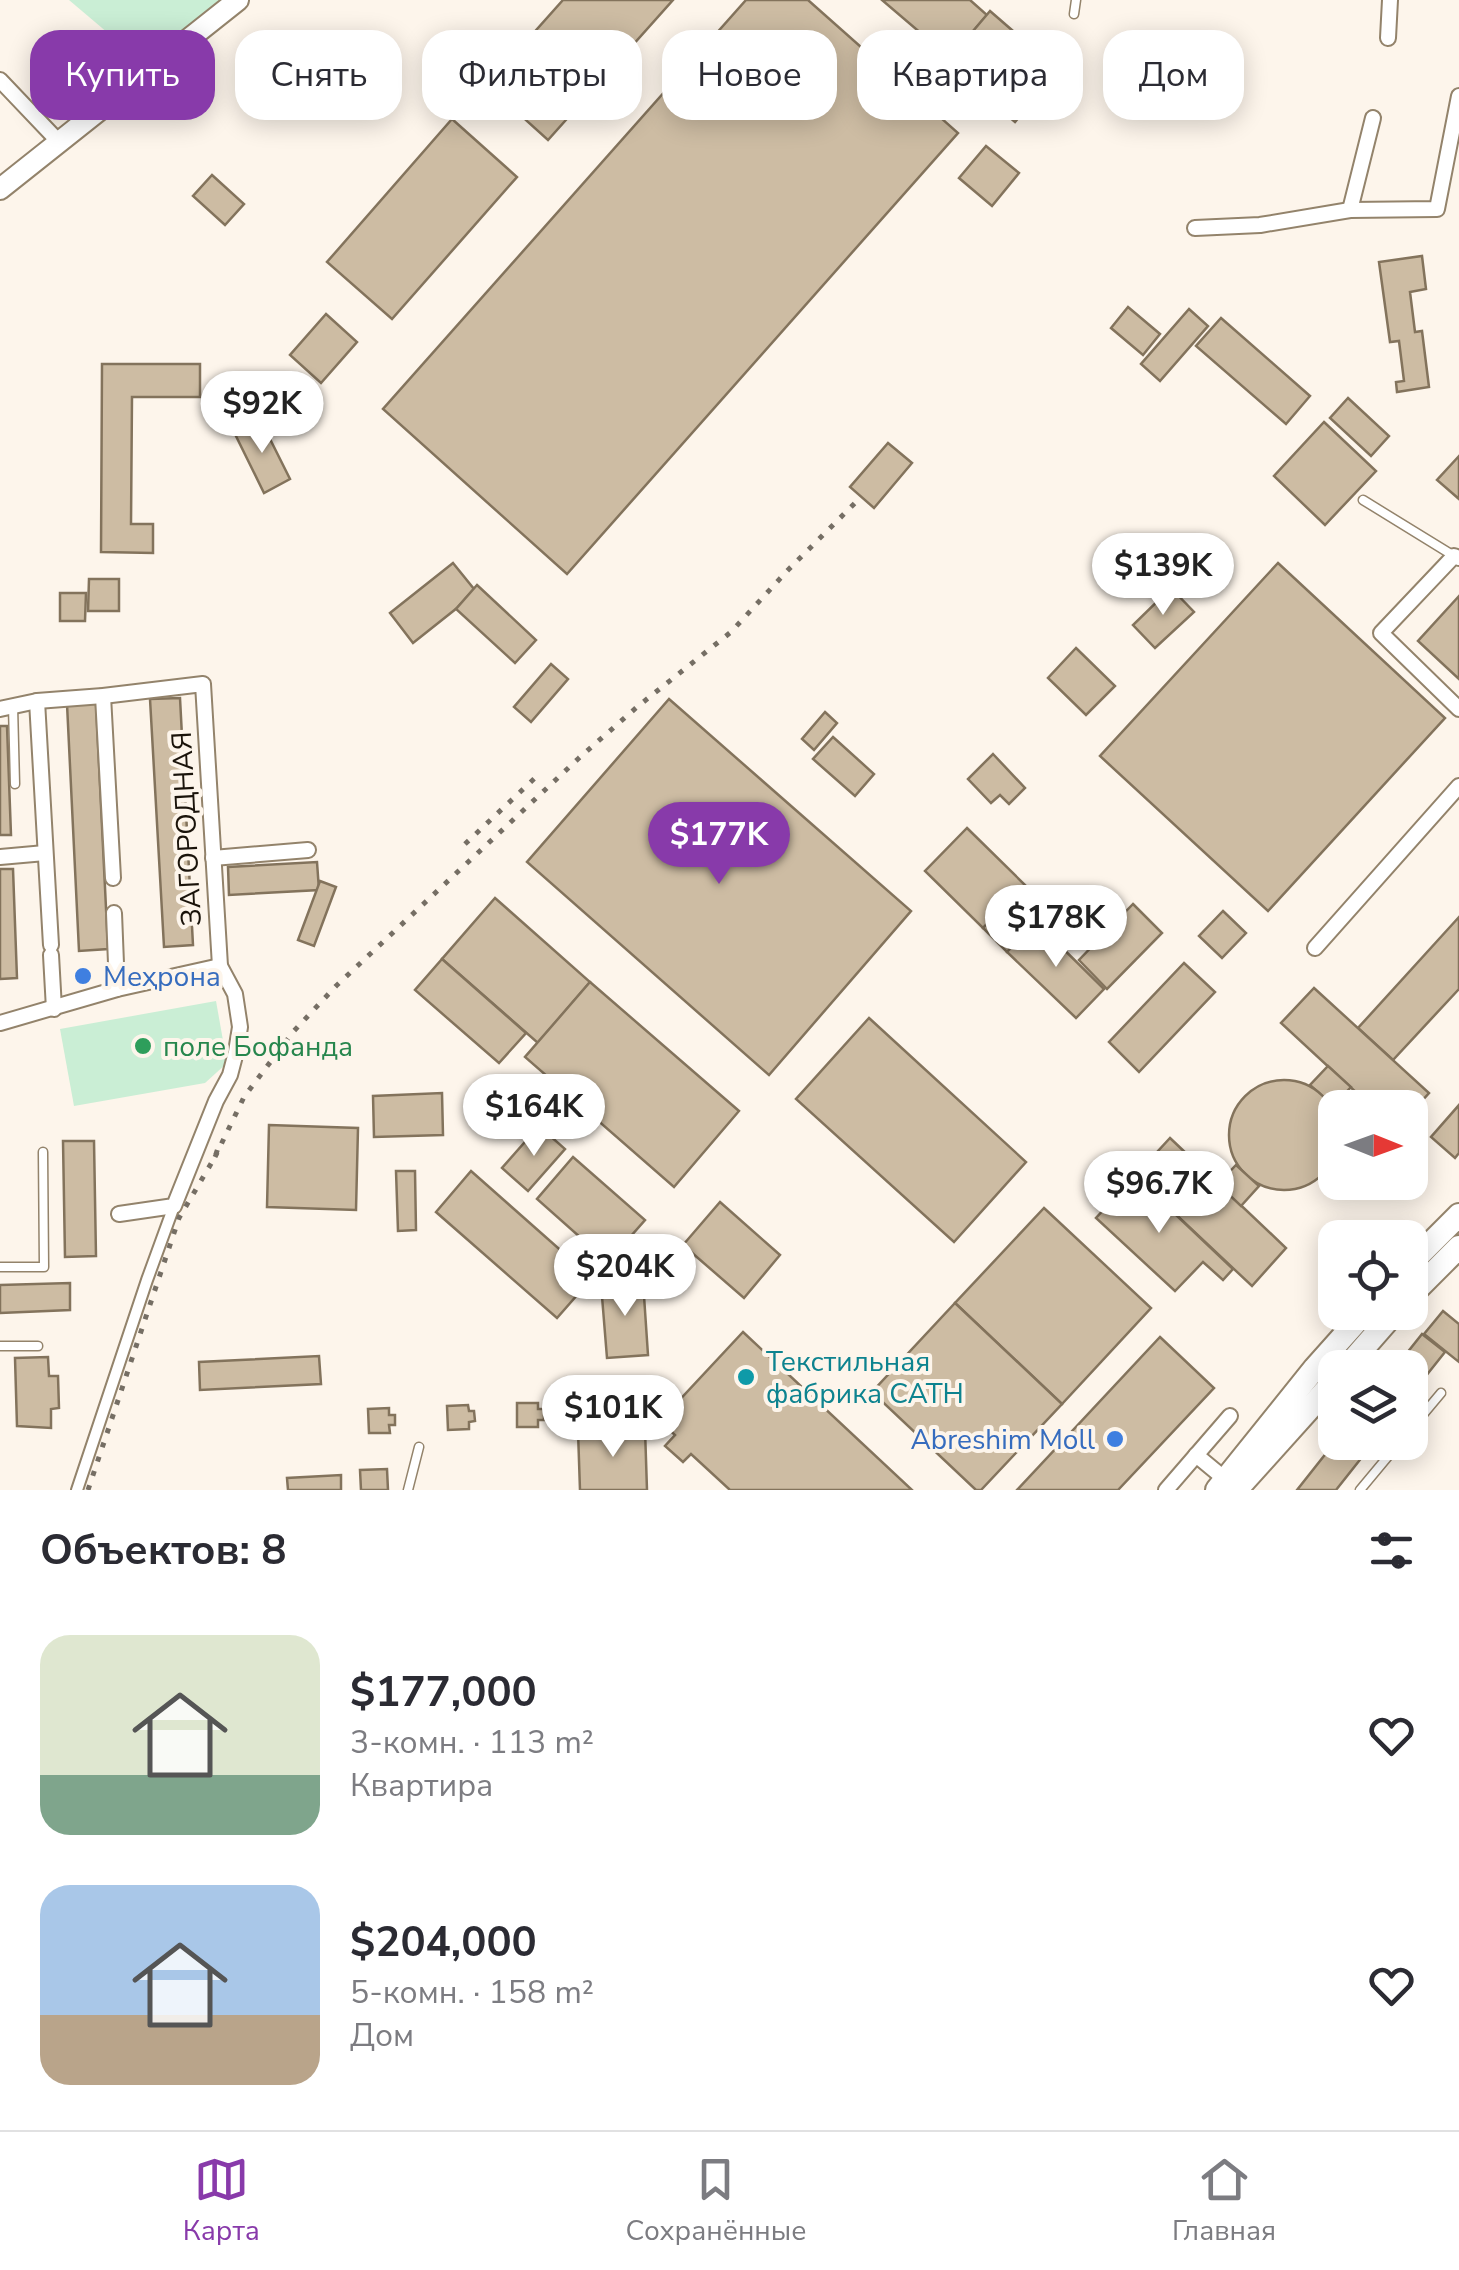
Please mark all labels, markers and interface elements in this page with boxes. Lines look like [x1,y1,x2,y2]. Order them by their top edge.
chip: Купить [30,30,215,120]
chip: Снять [235,30,402,120]
chip: Фильтры [422,30,642,120]
chip: Новое [662,30,837,120]
chip: Квартира [857,30,1083,120]
chip: Дом [1103,30,1244,120]
pin: $92K [203,371,321,456]
text: $92K [223,382,301,425]
pin: $139K [1093,533,1233,618]
text: $139K [1114,544,1212,587]
street label: ЗАГОРОДНАЯ [163,731,211,927]
pin: $177K [649,802,789,887]
text: $177K [670,813,768,856]
pin: $178K [986,885,1126,970]
text: $178K [1007,896,1105,939]
place label: Меҳрона [103,958,221,996]
marker: Меҳрона [72,965,94,987]
place label: поле Бофанда [163,1028,353,1066]
marker: поле Бофанда [132,1035,154,1057]
pin: $164K [464,1074,604,1159]
text: $164K [485,1085,583,1128]
north arrow [1318,1090,1428,1200]
map controls [1318,1090,1428,1460]
pin: $96.7K [1078,1151,1240,1236]
text: $96.7K [1106,1162,1212,1205]
button: locate [1318,1220,1428,1330]
pin: $204K [555,1234,695,1319]
text: $204K [576,1245,674,1288]
place label: Текстильная фабрика САТН [766,1343,964,1413]
button: layers [1318,1350,1428,1460]
marker: Текстильная фабрика САТН [735,1366,757,1388]
pin: $101K [543,1375,683,1460]
text: $101K [564,1386,662,1429]
place label: Abreshim Moll [910,1421,1096,1459]
marker: Abreshim Moll [1104,1428,1126,1450]
text: Объектов: 8 [40,1522,286,1579]
icon: filters [1364,1523,1419,1578]
text: $177,000 [350,1664,537,1721]
icon: home [120,1675,240,1795]
icon: heart [1364,1708,1419,1763]
text: 3-комн. · 113 m² [350,1721,594,1764]
text: Квартира [350,1764,493,1807]
text: $204,000 [350,1914,537,1971]
icon: home [120,1925,240,2045]
icon: heart [1364,1958,1419,2013]
text: 5-комн. · 158 m² [350,1971,594,2014]
text: Дом [350,2014,414,2057]
tab: Карта [183,2152,260,2250]
tab: Сохранённые [625,2152,806,2250]
tab: Главная [1172,2152,1276,2250]

